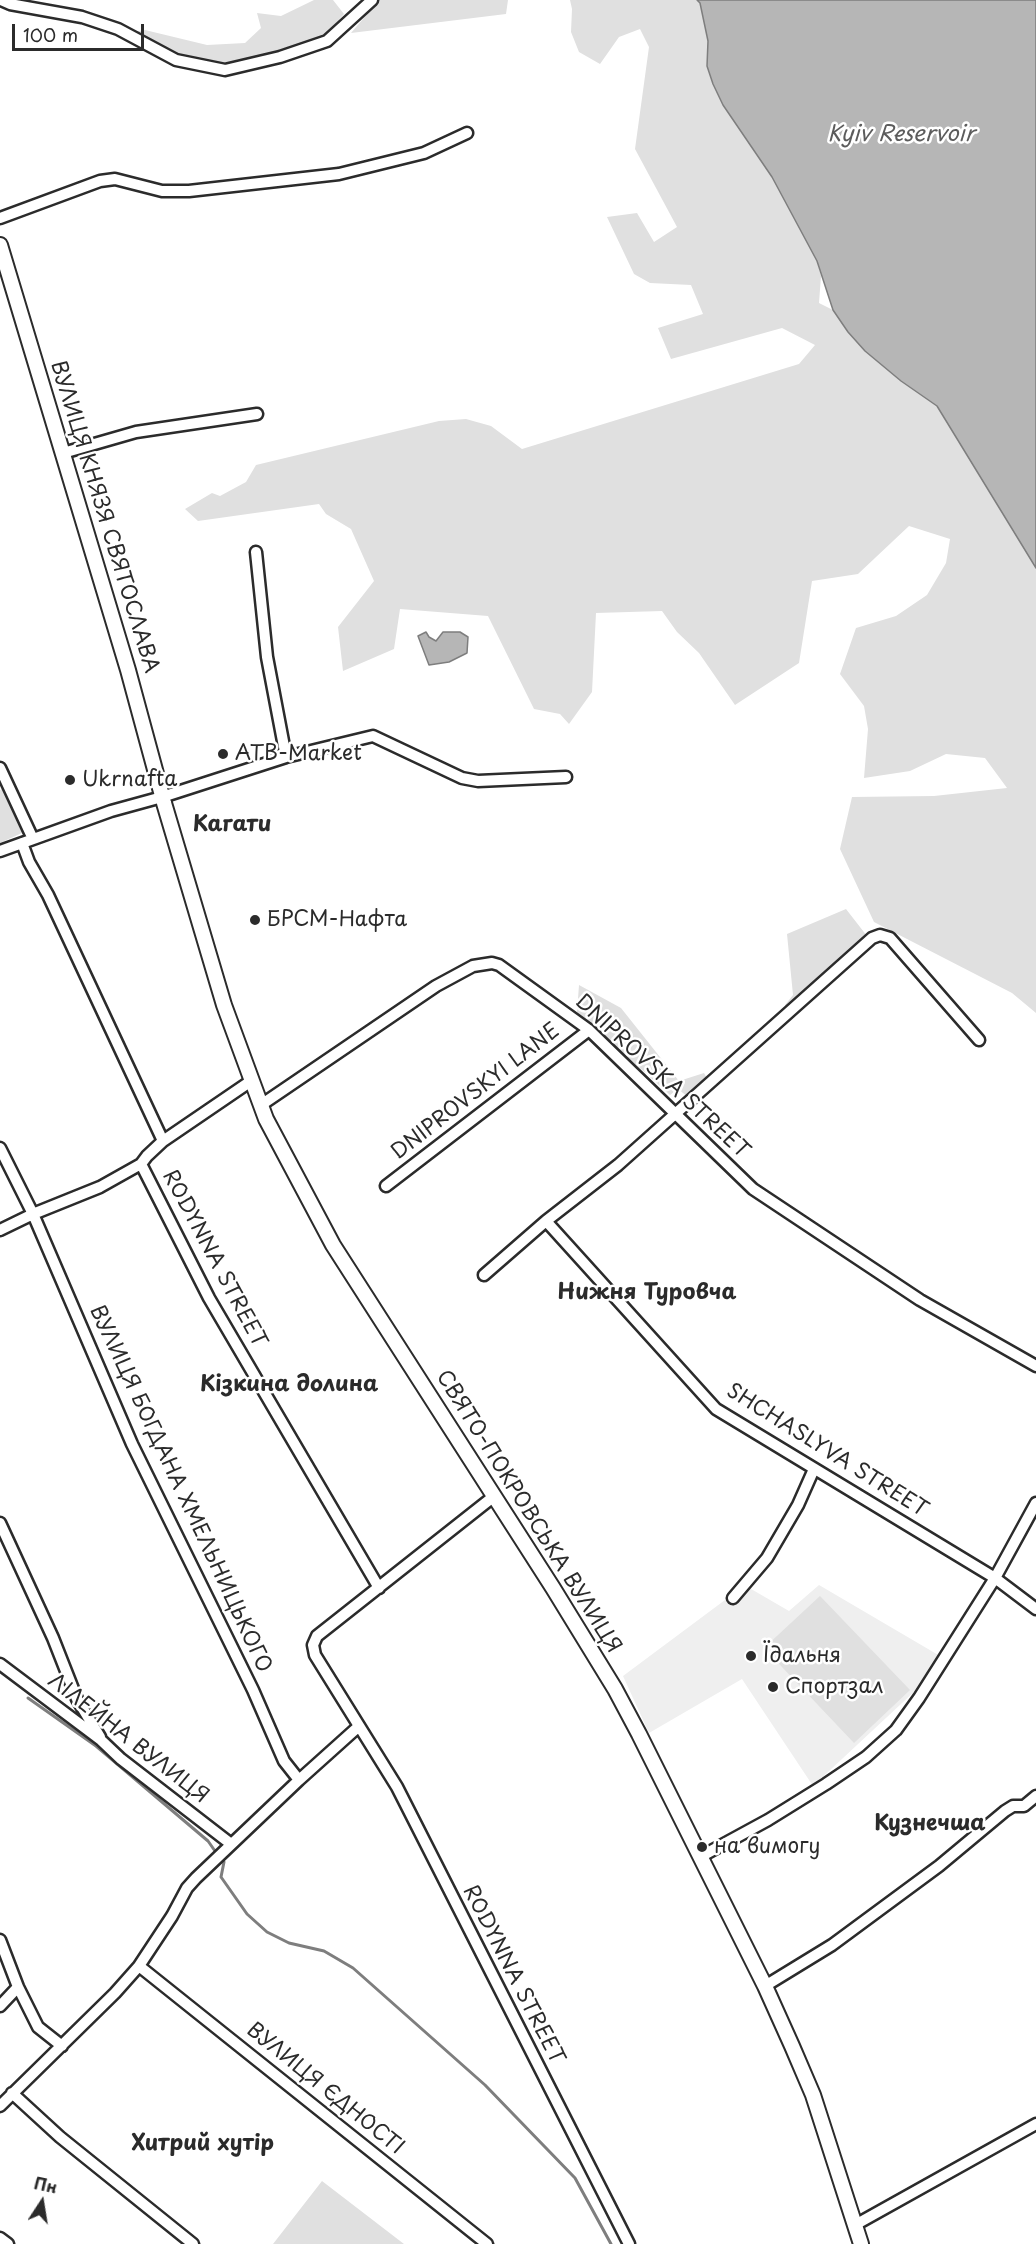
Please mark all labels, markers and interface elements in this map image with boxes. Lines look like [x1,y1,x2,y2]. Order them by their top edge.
scale bar [15,12,147,50]
text: 100 m [23,21,78,48]
water label: Kyiv Reservoir [827,122,975,148]
street label: ВУЛИЦЯ КНЯЗЯ СВЯТОСЛАВА [44,358,164,676]
place label: ATB-Market [235,741,362,767]
marker: ATB-Market [216,747,230,761]
place label: Ukrnafta [82,767,177,793]
marker: Ukrnafta [63,773,77,787]
district label: Кагати [192,812,272,838]
place label: БРСМ-Нафта [267,907,407,933]
marker: БРСМ-Нафта [248,913,262,927]
street label: DNIPROVSKA STREET [570,990,754,1164]
street label: DNIPROVSKYI LANE [387,1019,565,1165]
street label: RODYNNA STREET [156,1166,272,1352]
district label: Нижня Туровча [558,1280,736,1306]
street label: ВУЛИЦЯ БОГДАНА ХМЕЛЬНИЦЬКОГО [84,1301,276,1677]
street label: СВЯТО-ПОКРОВСЬКА ВУЛИЦЯ [430,1366,626,1658]
district label: Кізкина долина [200,1372,378,1398]
street label: SHCHASLYVA STREET [722,1379,932,1523]
place label: Їдальня [763,1643,841,1669]
marker: Їдальня [744,1649,758,1663]
street label: ЛІЛЕЙНА ВУЛИЦЯ [43,1669,213,1809]
place label: Спортзал [785,1674,883,1700]
marker: Спортзал [766,1680,780,1694]
district label: Кузнечша [874,1811,986,1837]
place label: на вимогу [714,1834,820,1860]
marker: на вимогу [695,1840,709,1854]
street label: RODYNNA STREET [457,1881,569,2069]
street label: ВУЛИЦЯ ЄДНОСТІ [241,2018,409,2160]
district label: Хитрий хутір [132,2131,274,2157]
text: Пн [32,2170,60,2199]
north arrow [12,2172,72,2232]

